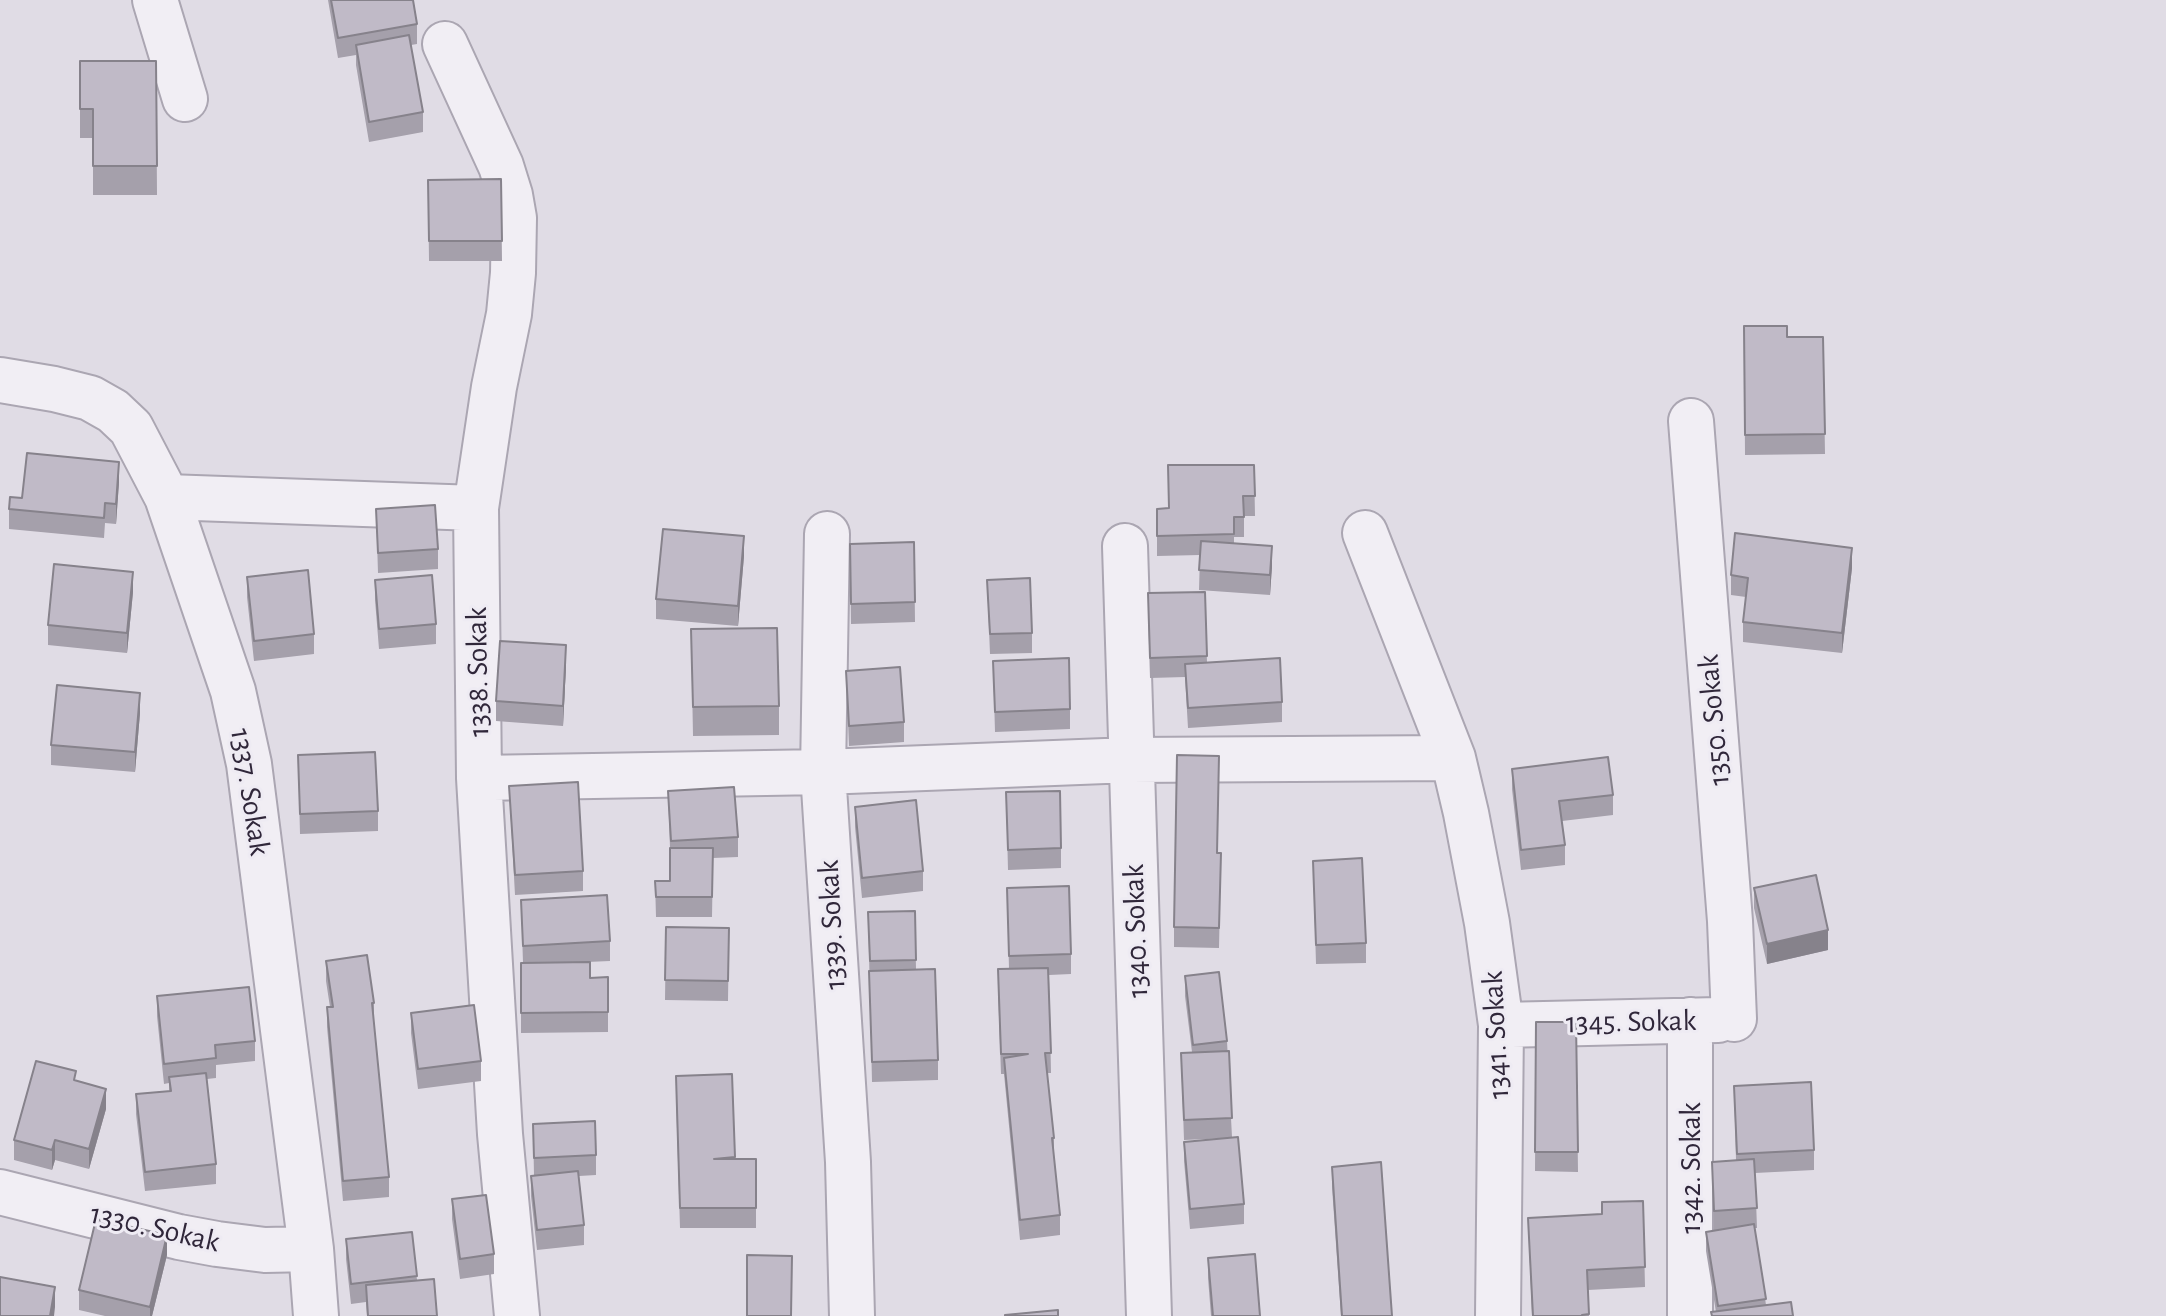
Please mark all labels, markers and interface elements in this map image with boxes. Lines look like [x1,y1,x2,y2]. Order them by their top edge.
street label: 1338. Sokak [459,607,497,737]
street label: 1350. Sokak [1690,653,1738,787]
street label: 1337. Sokak [222,726,278,858]
street label: 1339. Sokak [811,859,853,991]
street label: 1340. Sokak [1116,864,1156,998]
street label: 1341. Sokak [1475,970,1517,1100]
street label: 1345. Sokak [1566,1003,1696,1041]
street label: 1342. Sokak [1673,1102,1709,1234]
street label: 1330. Sokak [87,1196,223,1260]

